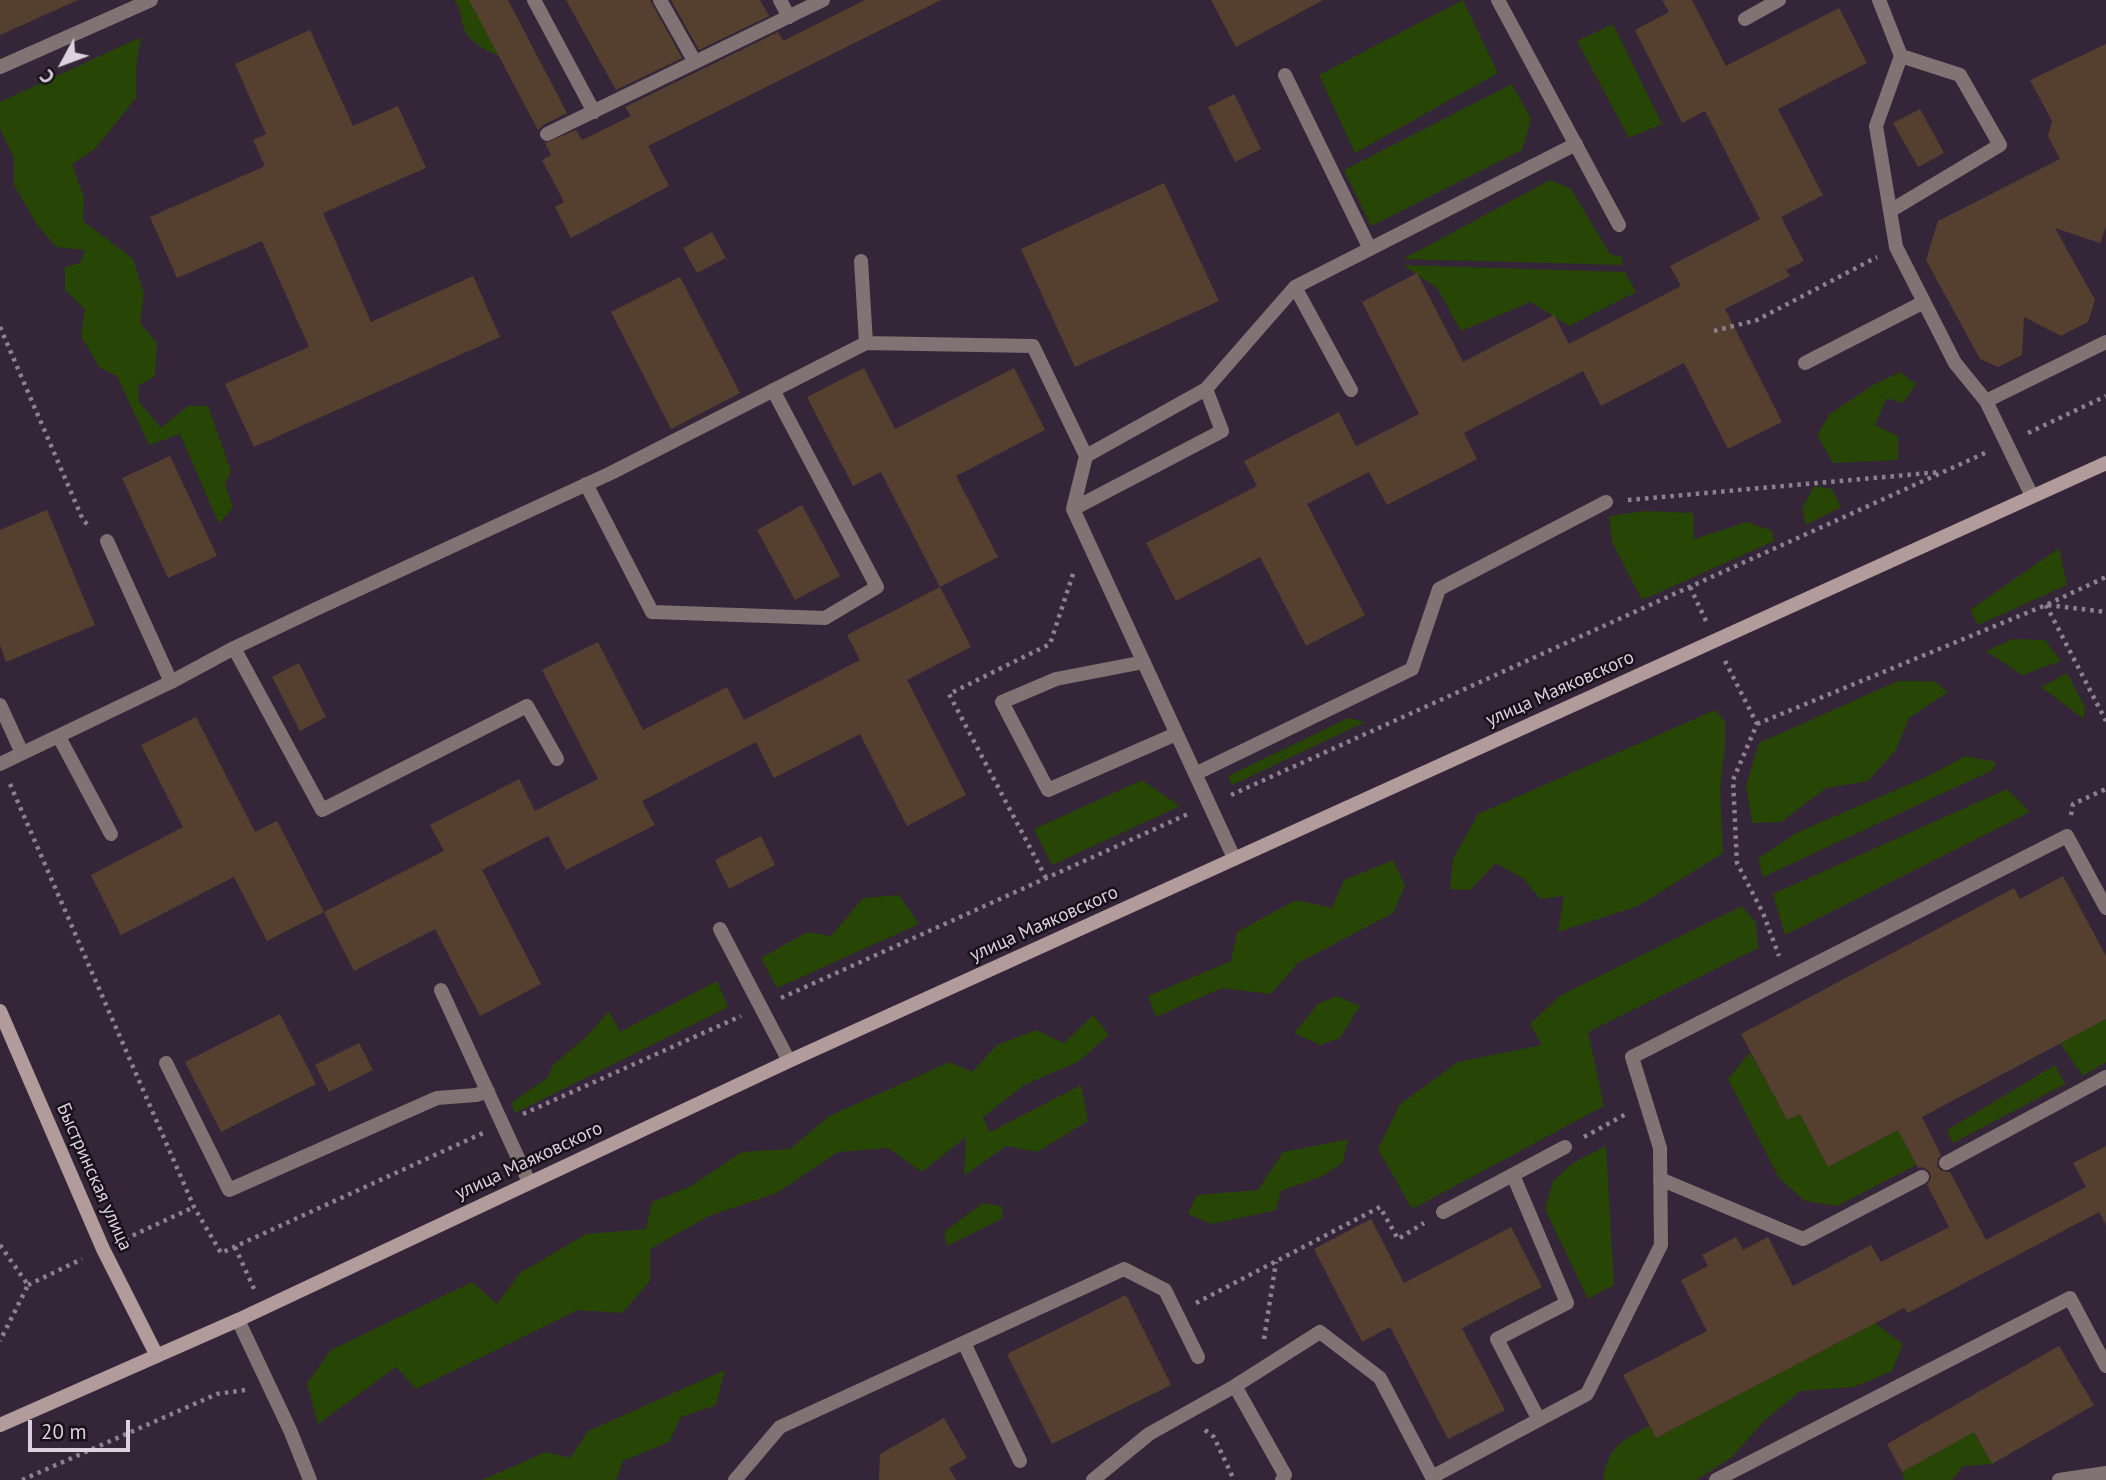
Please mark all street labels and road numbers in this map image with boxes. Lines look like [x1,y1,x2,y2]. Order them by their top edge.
street label: улица Маяковского [1482,646,1638,732]
street label: улица Маяковского [966,881,1122,967]
street label: Быстринская улица [51,1100,137,1254]
street label: улица Маяковского [452,1117,606,1205]

